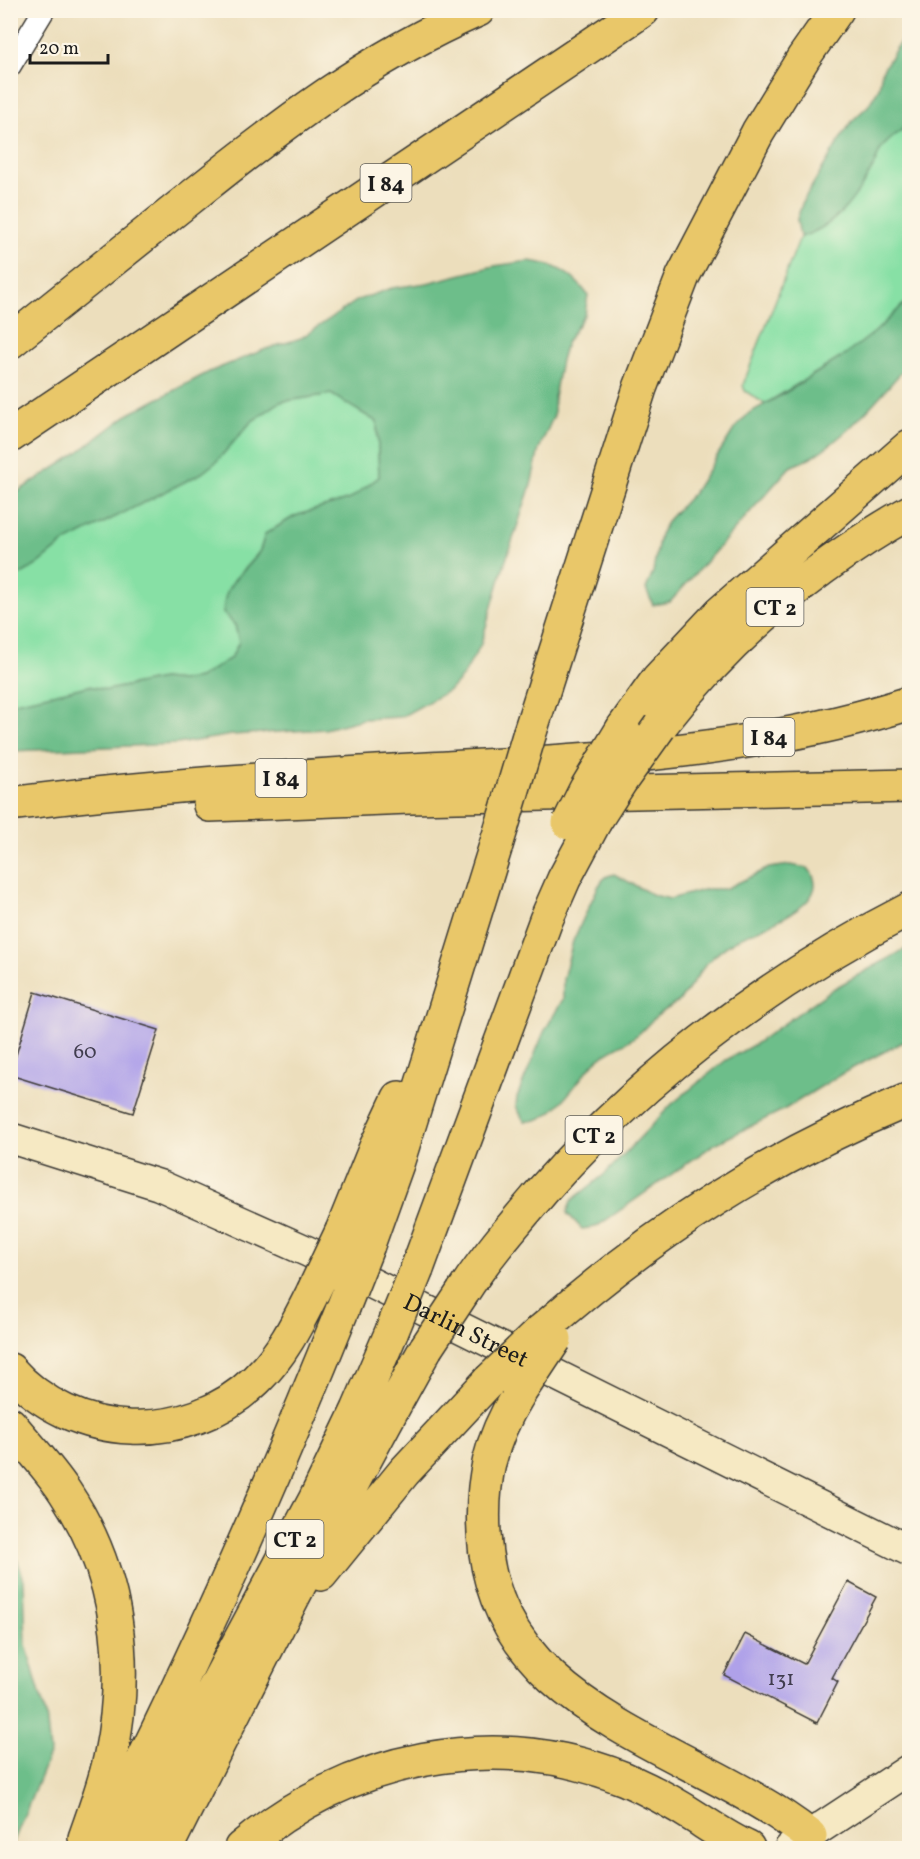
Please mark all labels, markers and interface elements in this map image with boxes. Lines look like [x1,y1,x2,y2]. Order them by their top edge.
scale bar [30,27,108,65]
text: 20 m [39,37,79,62]
road number: I 84 [360,164,412,202]
road number: CT 2 [746,588,804,626]
road number: I 84 [744,718,794,756]
road number: I 84 [256,759,306,797]
house number: 60 [73,1038,97,1067]
road number: CT 2 [566,1116,622,1154]
street label: Darlin Street [397,1286,534,1377]
road number: CT 2 [266,1520,324,1558]
house number: 131 [767,1665,795,1694]

